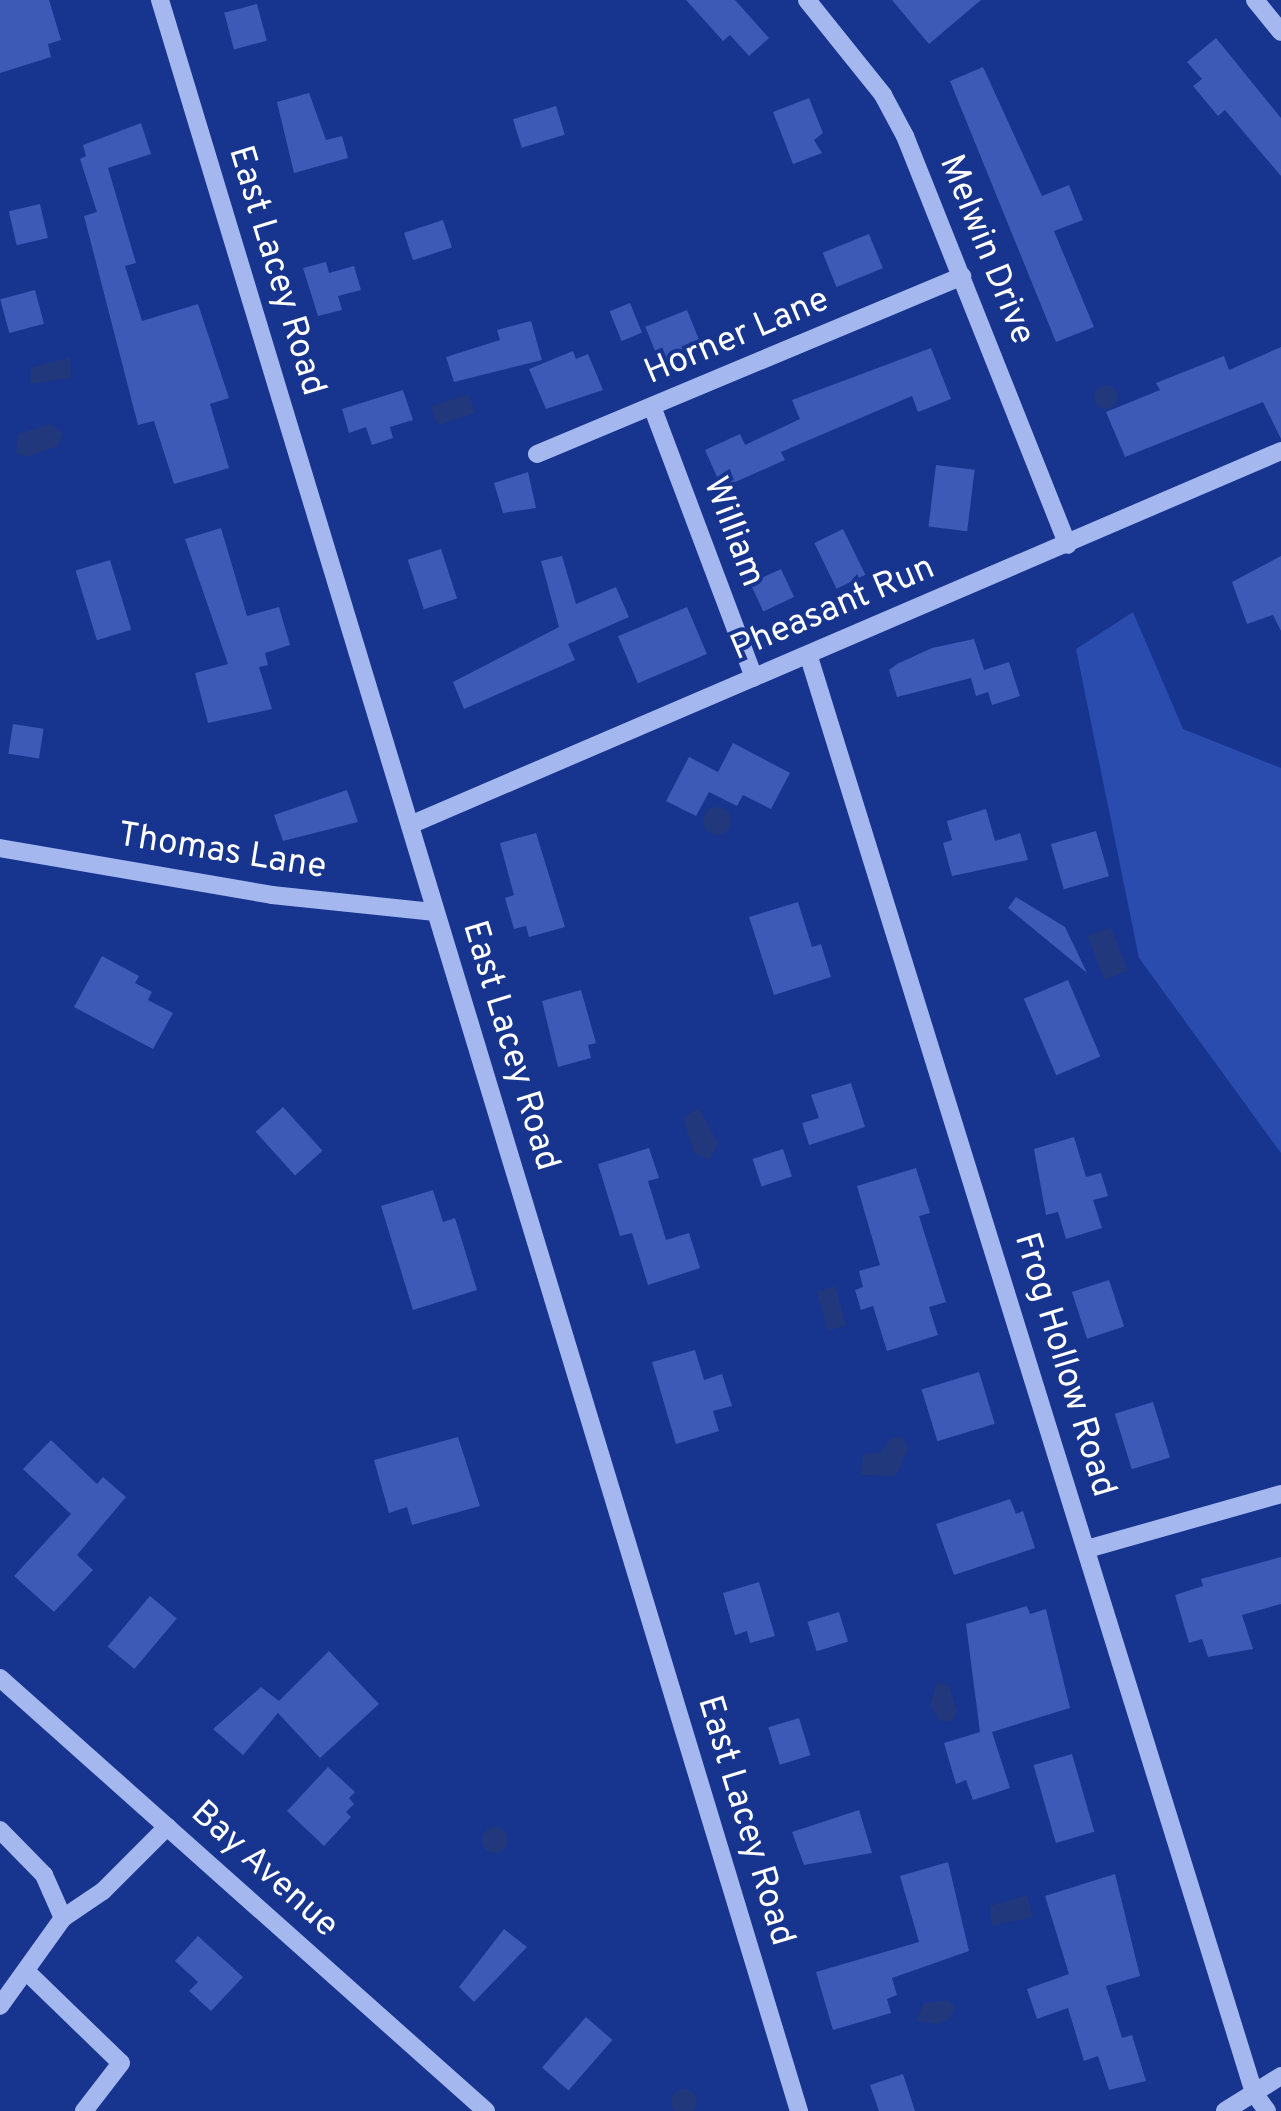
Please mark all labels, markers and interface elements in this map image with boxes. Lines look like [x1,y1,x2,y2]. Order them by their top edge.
street label: East Lacey Road [218,141,334,401]
street label: Melwin Drive [929,149,1043,351]
street label: Horner Lane [639,279,835,395]
street label: William [693,471,773,593]
street label: Pheasant Run [725,547,941,671]
street label: Thomas Lane [115,815,329,889]
street label: East Lacey Road [452,916,568,1176]
street label: Frog Hollow Road [1004,1228,1124,1502]
street label: East Lacey Road [687,1691,803,1951]
street label: Bay Avenue [181,1792,347,1948]

